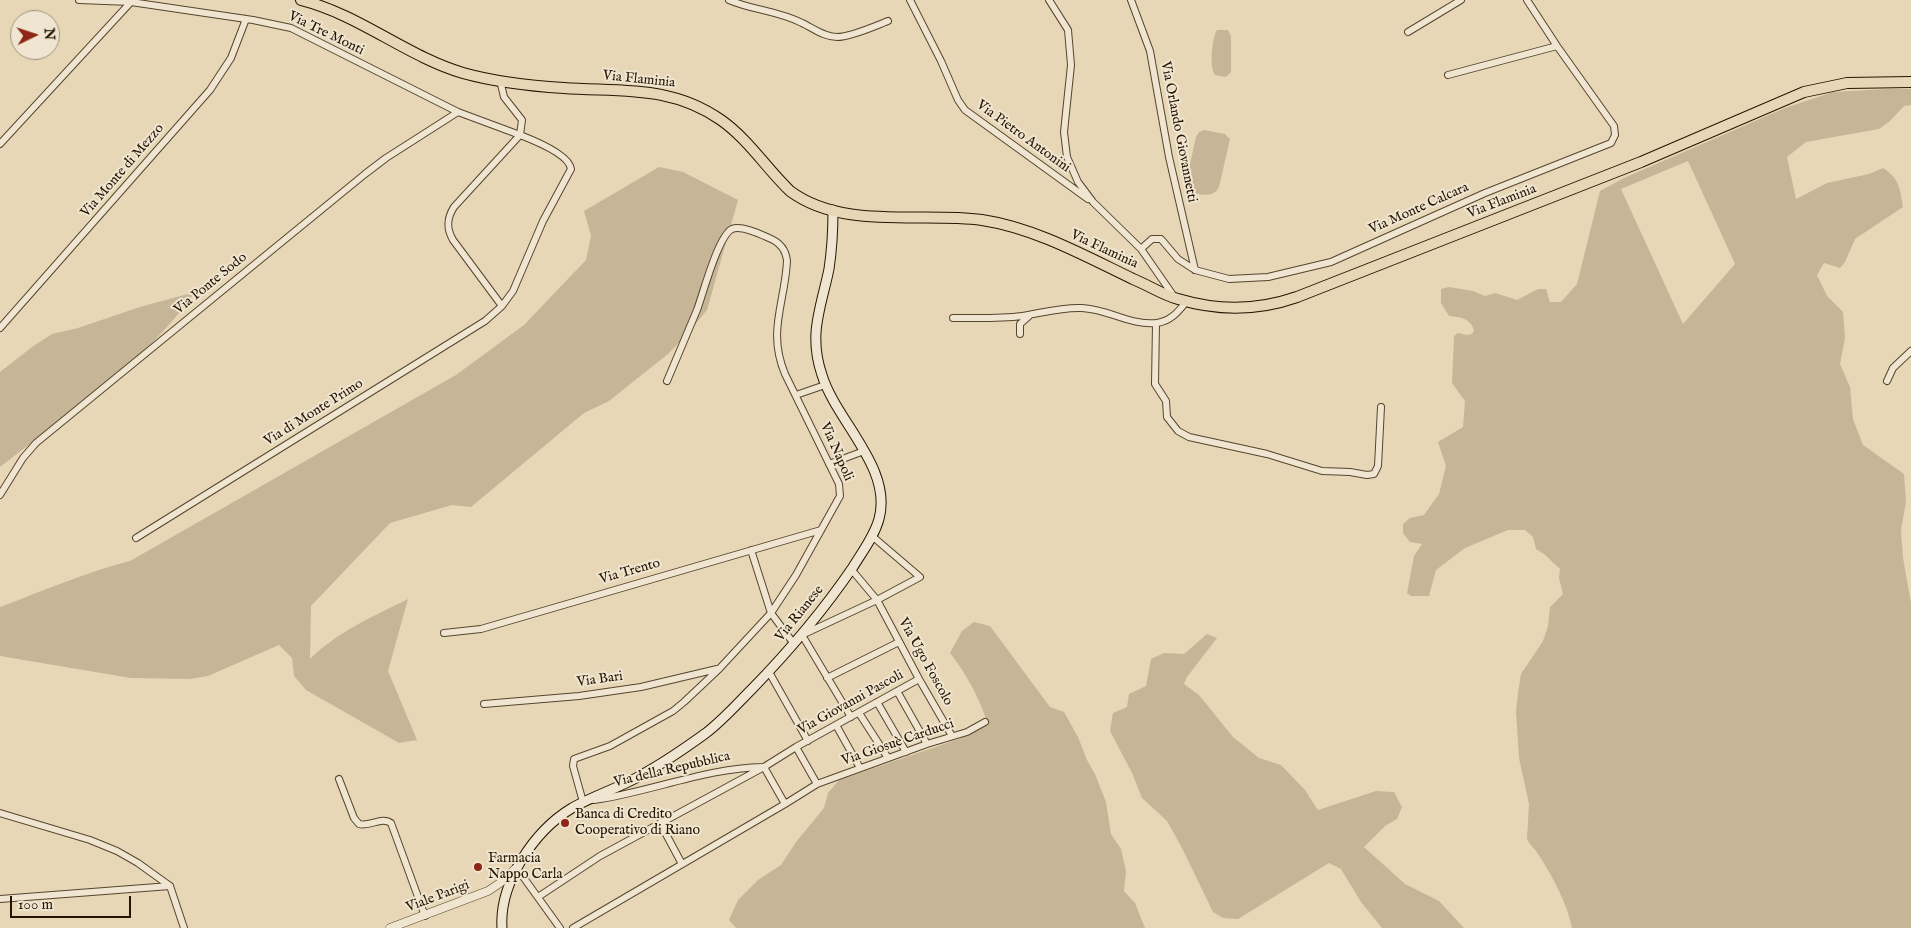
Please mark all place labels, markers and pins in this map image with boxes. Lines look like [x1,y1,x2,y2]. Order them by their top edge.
place label: Banca di Credito Cooperativo di Riano [575,807,700,840]
marker: Banca di Credito Cooperativo di Riano [559,817,571,829]
place label: Farmacia Nappo Carla [488,851,563,884]
marker: Farmacia Nappo Carla [472,861,484,873]

